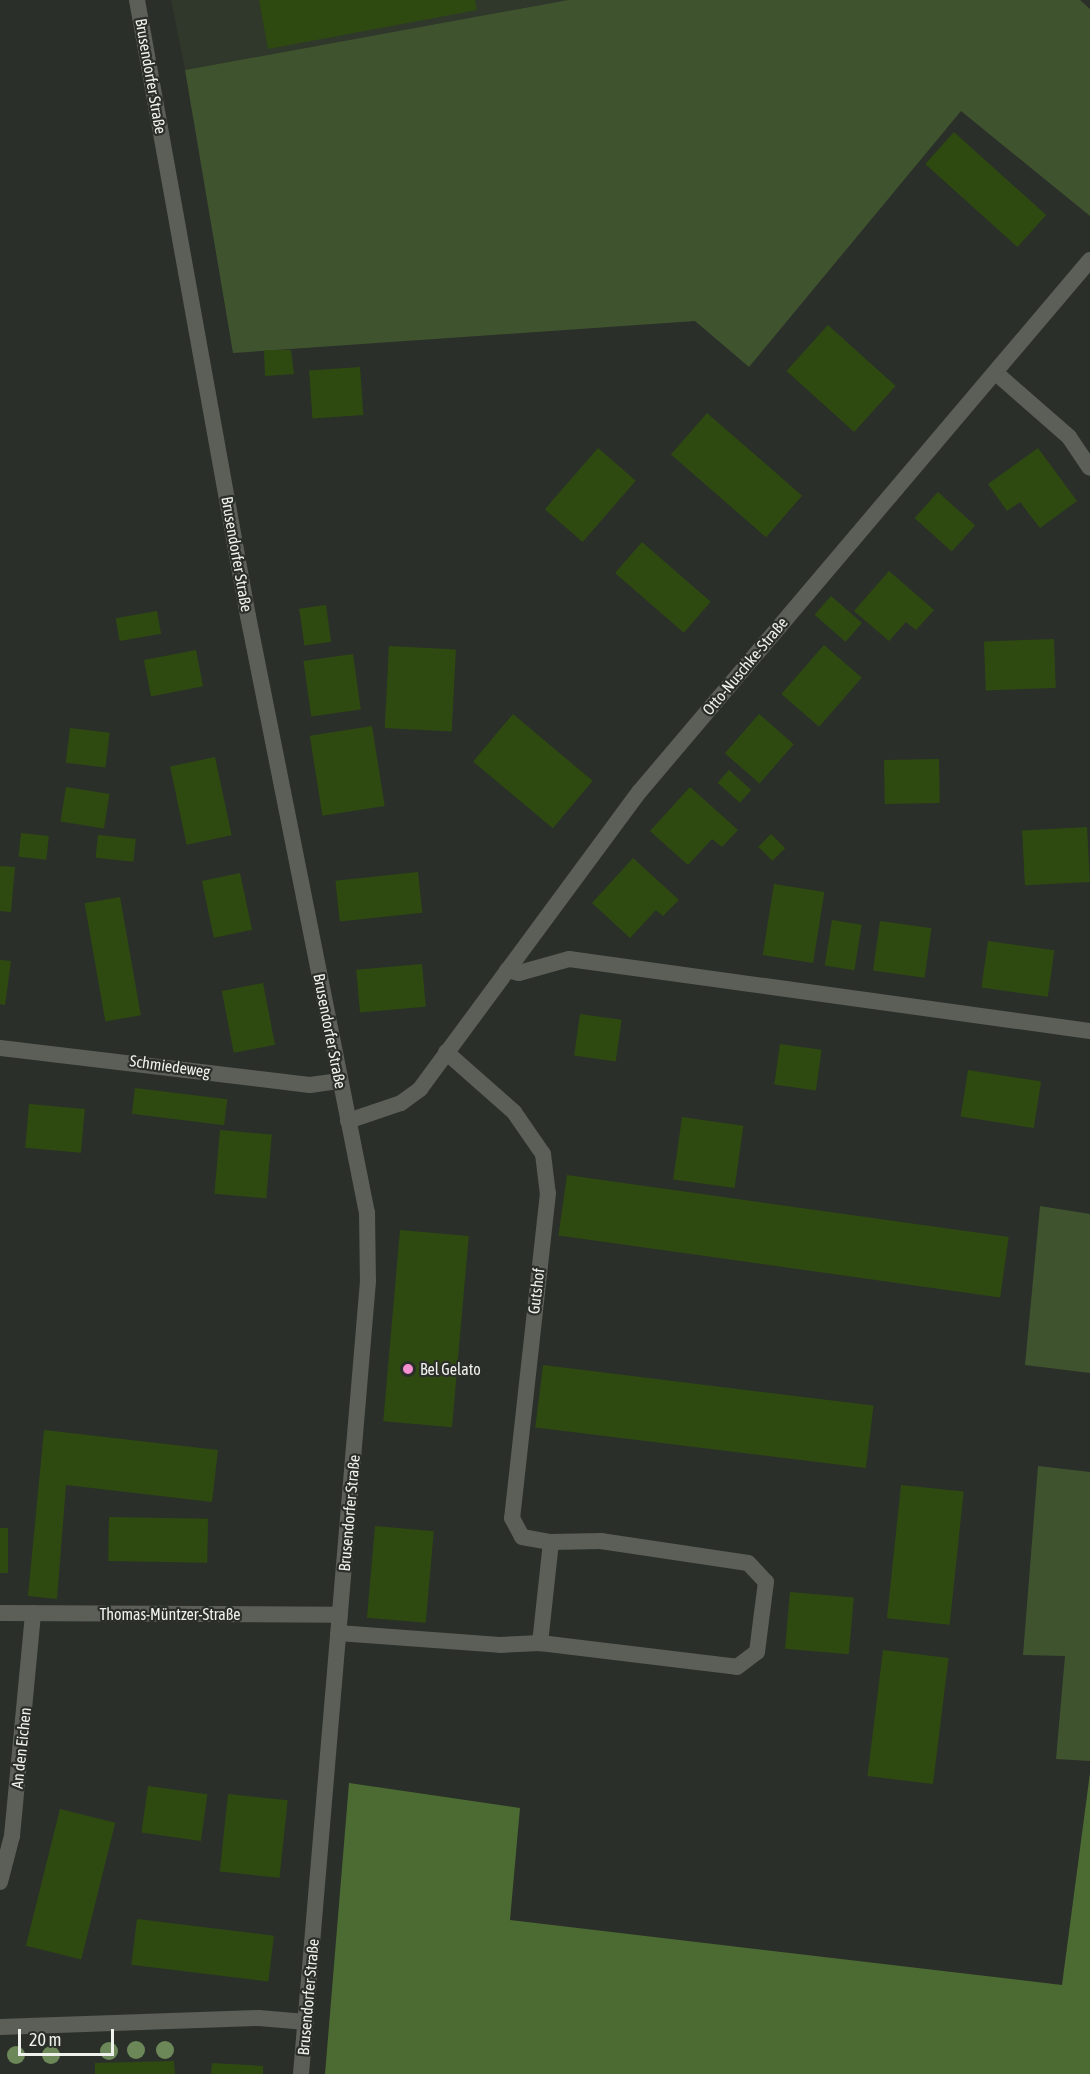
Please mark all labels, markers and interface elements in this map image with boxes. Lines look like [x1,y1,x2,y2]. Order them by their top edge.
street label: Brusendorfer Straße [131,17,171,135]
street label: Brusendorfer Straße [217,495,257,613]
street label: Otto-Nuschke-Straße [698,613,792,719]
street label: Brusendorfer Straße [309,972,351,1090]
street label: Schmiedeweg [129,1051,211,1081]
street label: Gutshof [524,1267,548,1315]
place label: Bel Gelato [420,1359,481,1379]
marker: Bel Gelato [401,1362,415,1376]
street label: Brusendorfer Straße [334,1454,364,1572]
street label: Thomas-Müntzer-Straße [100,1604,240,1624]
street label: An den Eichen [7,1706,35,1790]
street label: Brusendorfer Straße [293,1938,323,2056]
scale bar [21,2017,117,2055]
text: 20 m [29,2029,61,2050]

